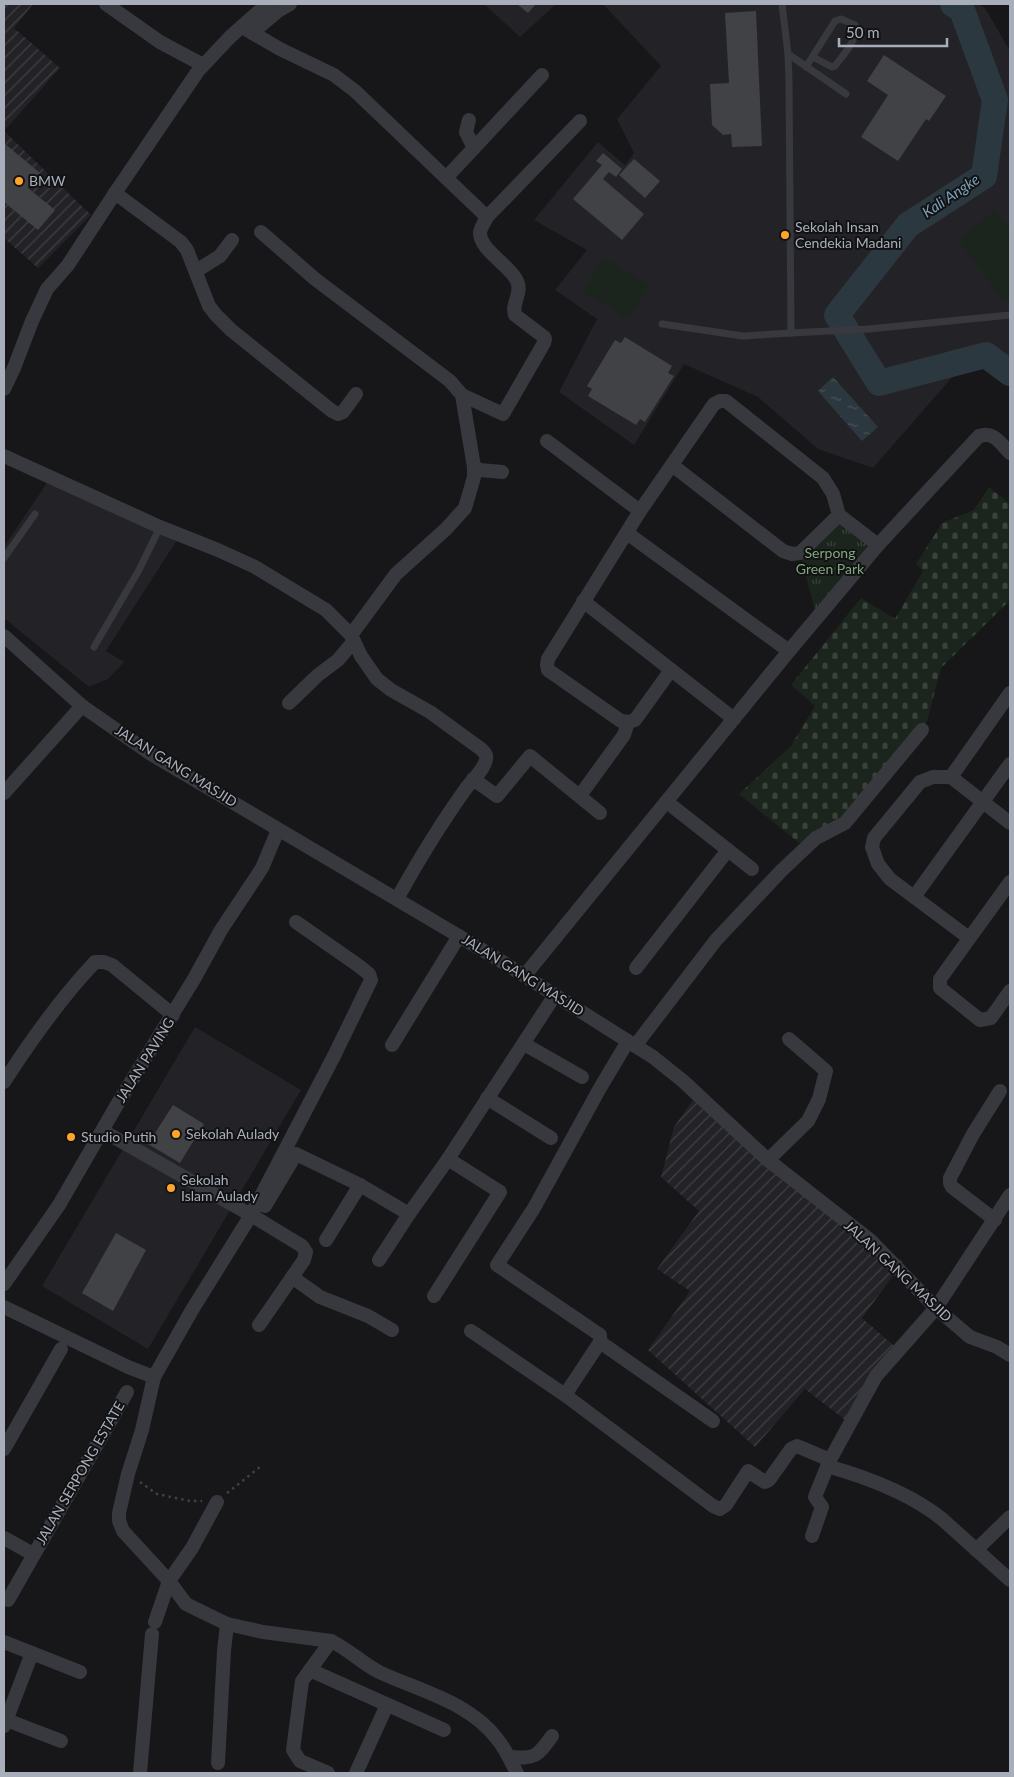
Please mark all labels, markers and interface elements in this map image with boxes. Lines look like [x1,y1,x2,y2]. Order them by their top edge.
scale bar [839,15,946,47]
text: 50 m [846,23,880,41]
water label: Kali Angke [918,170,982,221]
place label: BMW [29,172,66,189]
marker: BMW [13,175,25,187]
place label: Sekolah Insan Cendekia Madani [795,218,901,251]
marker: Sekolah Insan Cendekia Madani [779,229,791,241]
park label: Serpong Green Park [796,544,865,577]
street label: JALAN GANG MASJID [112,721,240,810]
street label: JALAN GANG MASJID [459,930,587,1019]
street label: JALAN PAVING [112,1014,177,1105]
place label: Sekolah Aulady [186,1125,280,1142]
place label: Studio Putih [81,1128,156,1145]
marker: Sekolah Aulady [170,1128,182,1140]
marker: Studio Putih [65,1131,77,1143]
place label: Sekolah Islam Aulady [181,1171,259,1204]
marker: Sekolah Islam Aulady [165,1182,177,1194]
street label: JALAN GANG MASJID [841,1216,956,1325]
street label: JALAN SERPONG ESTATE [32,1398,128,1547]

